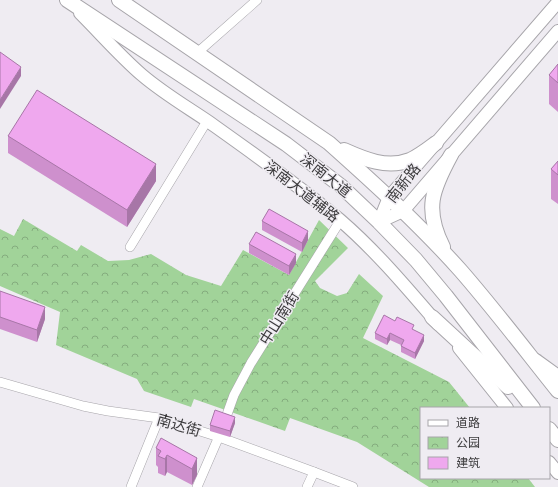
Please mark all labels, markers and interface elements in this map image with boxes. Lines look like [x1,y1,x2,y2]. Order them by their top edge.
street label: 深南大道 [297,149,355,201]
street label: 深南大道辅路 [261,156,343,226]
street label: 南新路 [382,159,424,207]
street label: 中山南街 [255,288,303,348]
legend [420,407,550,479]
street label: 南达街 [155,410,203,440]
text: 道路 [456,415,480,430]
text: 公园 [456,435,480,450]
text: 建筑 [456,455,480,470]

